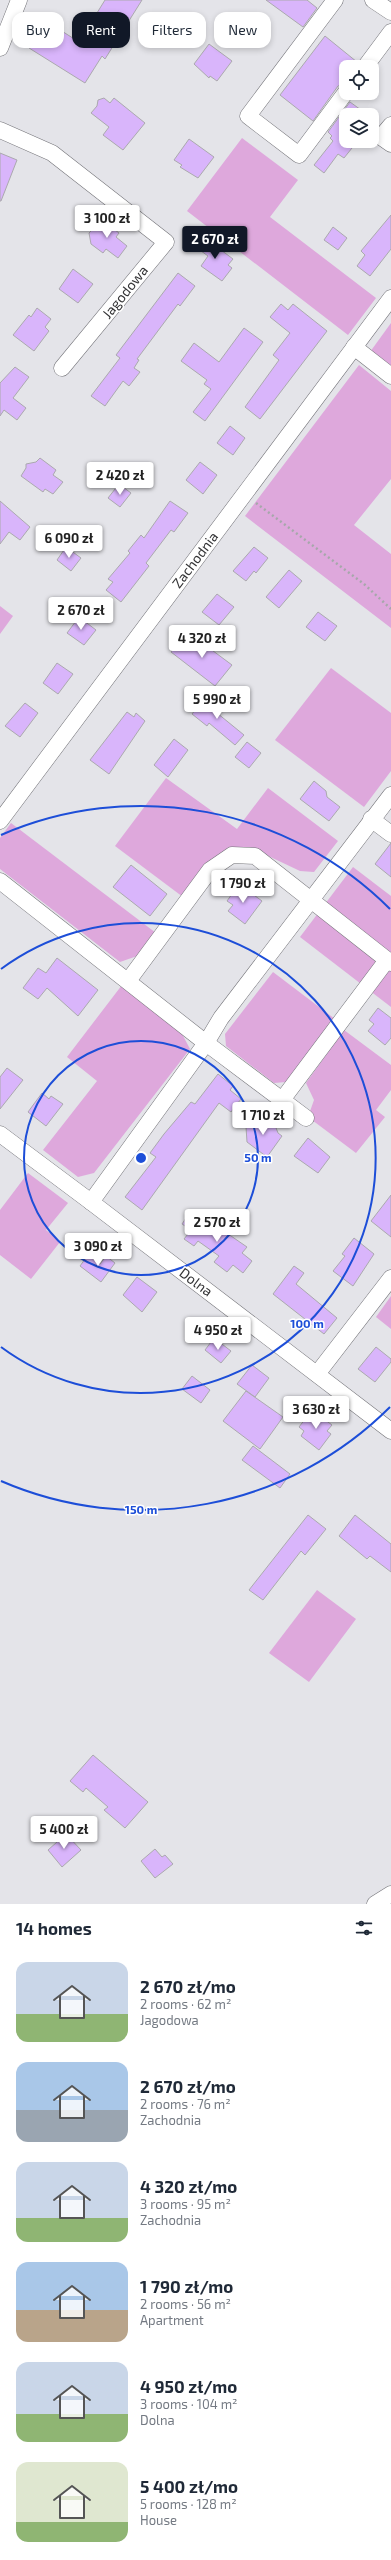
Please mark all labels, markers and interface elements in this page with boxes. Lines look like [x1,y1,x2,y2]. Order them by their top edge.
chip: Buy [12,12,64,48]
chip: Rent [72,12,130,48]
chip: Filters [138,12,206,48]
chip: New [214,12,271,48]
map controls [339,60,379,148]
button: locate [339,60,379,100]
button: layers [339,108,379,148]
pin: 3 100 zł [66,205,148,239]
text: 3 100 zł [84,210,130,226]
pin: 2 670 zł [174,226,256,260]
text: 2 670 zł [191,231,239,247]
street label: Jagodowa [98,262,151,322]
pin: 2 420 zł [79,462,161,496]
text: 2 420 zł [96,467,144,483]
pin: 6 090 zł [28,525,110,559]
street label: Zachodnia [168,528,221,591]
text: 6 090 zł [45,530,93,546]
pin: 2 670 zł [40,597,122,631]
text: 2 670 zł [57,602,105,618]
pin: 4 320 zł [161,625,243,659]
text: 4 320 zł [178,630,226,646]
pin: 5 990 zł [176,686,258,720]
text: 5 990 zł [193,691,241,707]
pin: 1 790 zł [202,870,284,904]
text: 1 790 zł [220,875,266,891]
pin: 1 710 zł [222,1102,304,1136]
text: 1 710 zł [241,1107,285,1123]
text: 50 m [244,1150,272,1164]
centre of rings [134,1151,148,1165]
pin: 2 570 zł [176,1209,258,1243]
text: 2 570 zł [194,1214,240,1230]
pin: 3 090 zł [57,1233,139,1267]
text: 3 090 zł [74,1238,122,1254]
street label: Dolna [176,1264,216,1300]
text: 100 m [290,1316,324,1330]
pin: 4 950 zł [177,1317,259,1351]
text: 4 950 zł [194,1322,242,1338]
pin: 3 630 zł [275,1396,357,1430]
text: 3 630 zł [292,1401,340,1417]
text: 150 m [125,1502,157,1516]
pin: 5 400 zł [23,1816,105,1850]
text: 5 400 zł [40,1821,88,1837]
icon: filters [353,1917,375,1939]
text: 14 homes [16,1918,92,1938]
text: 2 670 zł/mo [140,1976,236,1996]
icon: home [48,1978,96,2026]
text: 2 rooms · 62 m² [140,1996,231,2012]
text: Jagodowa [140,2012,199,2028]
text: 2 670 zł/mo [140,2076,236,2096]
icon: home [48,2078,96,2126]
text: 2 rooms · 76 m² [140,2096,231,2112]
text: Zachodnia [140,2112,201,2128]
text: 4 320 zł/mo [140,2176,237,2196]
icon: home [48,2178,96,2226]
text: 3 rooms · 95 m² [140,2196,231,2212]
text: Zachodnia [140,2212,201,2228]
text: 1 790 zł/mo [140,2276,233,2296]
icon: home [48,2278,96,2326]
text: 2 rooms · 56 m² [140,2296,231,2312]
text: Apartment [140,2312,204,2328]
text: 4 950 zł/mo [140,2376,237,2396]
icon: home [48,2378,96,2426]
text: 3 rooms · 104 m² [140,2396,237,2412]
text: Dolna [140,2412,175,2428]
text: 5 400 zł/mo [140,2476,238,2496]
icon: home [48,2478,96,2526]
text: 5 rooms · 128 m² [140,2496,237,2512]
text: House [140,2512,177,2528]

